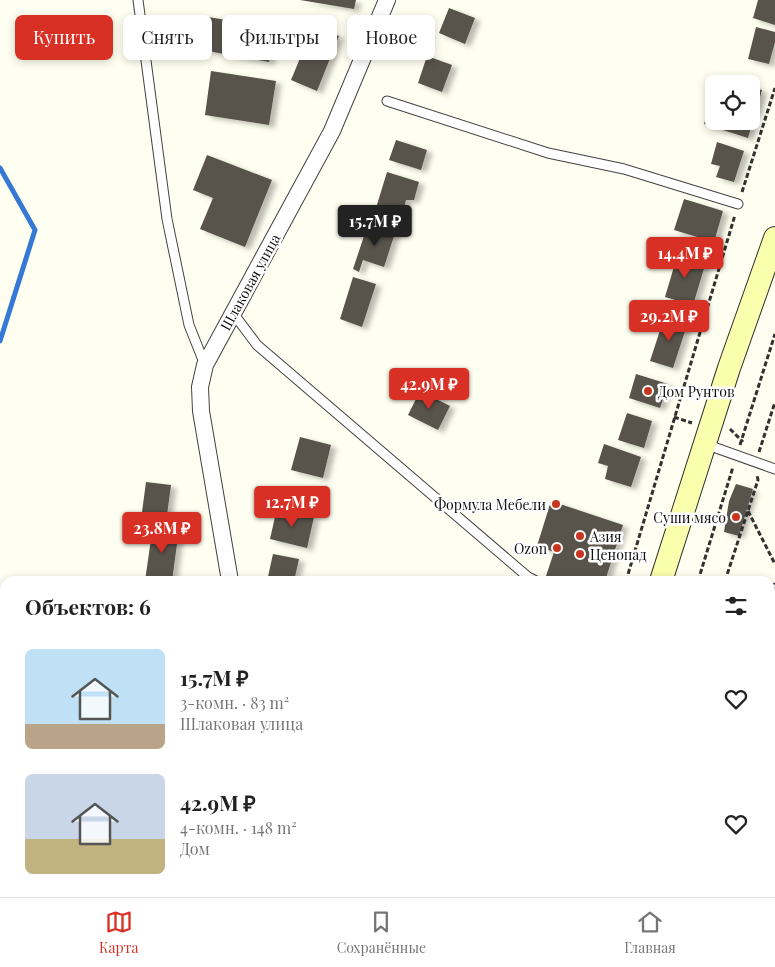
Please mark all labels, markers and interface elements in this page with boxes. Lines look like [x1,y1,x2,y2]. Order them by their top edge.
chip: Купить [15,15,113,60]
chip: Снять [123,15,212,60]
chip: Фильтры [222,15,337,60]
chip: Новое [347,15,435,60]
map controls [705,75,760,130]
button: locate [705,75,760,130]
pin: 15.7M ₽ [329,204,421,247]
text: 15.7M ₽ [349,210,401,231]
street label: Шлаковая улица [216,230,284,334]
pin: 14.4M ₽ [639,236,731,279]
text: 14.4M ₽ [657,242,713,263]
pin: 29.2M ₽ [623,300,715,342]
text: 29.2M ₽ [640,305,698,326]
pin: 42.9M ₽ [383,368,475,410]
text: 42.9M ₽ [400,373,458,394]
place label: Дом Рунтов [658,382,735,401]
marker: Дом Рунтов [642,385,654,397]
pin: 12.7M ₽ [246,486,338,528]
text: 12.7M ₽ [265,491,319,512]
place label: Формула Мебели [434,495,546,514]
marker: Формула Мебели [550,498,562,510]
place label: Суши мясо [653,508,726,527]
marker: Суши мясо [730,511,742,523]
pin: 23.8M ₽ [116,512,208,554]
text: 23.8M ₽ [133,517,191,538]
place label: Азия [589,527,622,546]
marker: Азия [574,530,586,542]
place label: Ozon [514,539,548,558]
marker: Ozon [551,542,563,554]
place label: Ценопад [590,545,647,564]
marker: Ценопад [574,548,586,560]
text: Объектов: 6 [25,592,151,620]
icon: filters [722,592,750,620]
text: 15.7M ₽ [180,663,249,691]
icon: home [65,669,125,729]
icon: heart [722,685,750,713]
text: 3-комн. · 83 m² [180,692,289,713]
text: Шлаковая улица [180,713,303,734]
text: 42.9M ₽ [180,788,256,816]
icon: home [65,794,125,854]
icon: heart [722,810,750,838]
text: 4-комн. · 148 m² [180,817,297,838]
text: Дом [180,838,210,859]
tab: Карта [99,908,138,957]
tab: Сохранённые [337,908,426,957]
tab: Главная [624,908,676,957]

